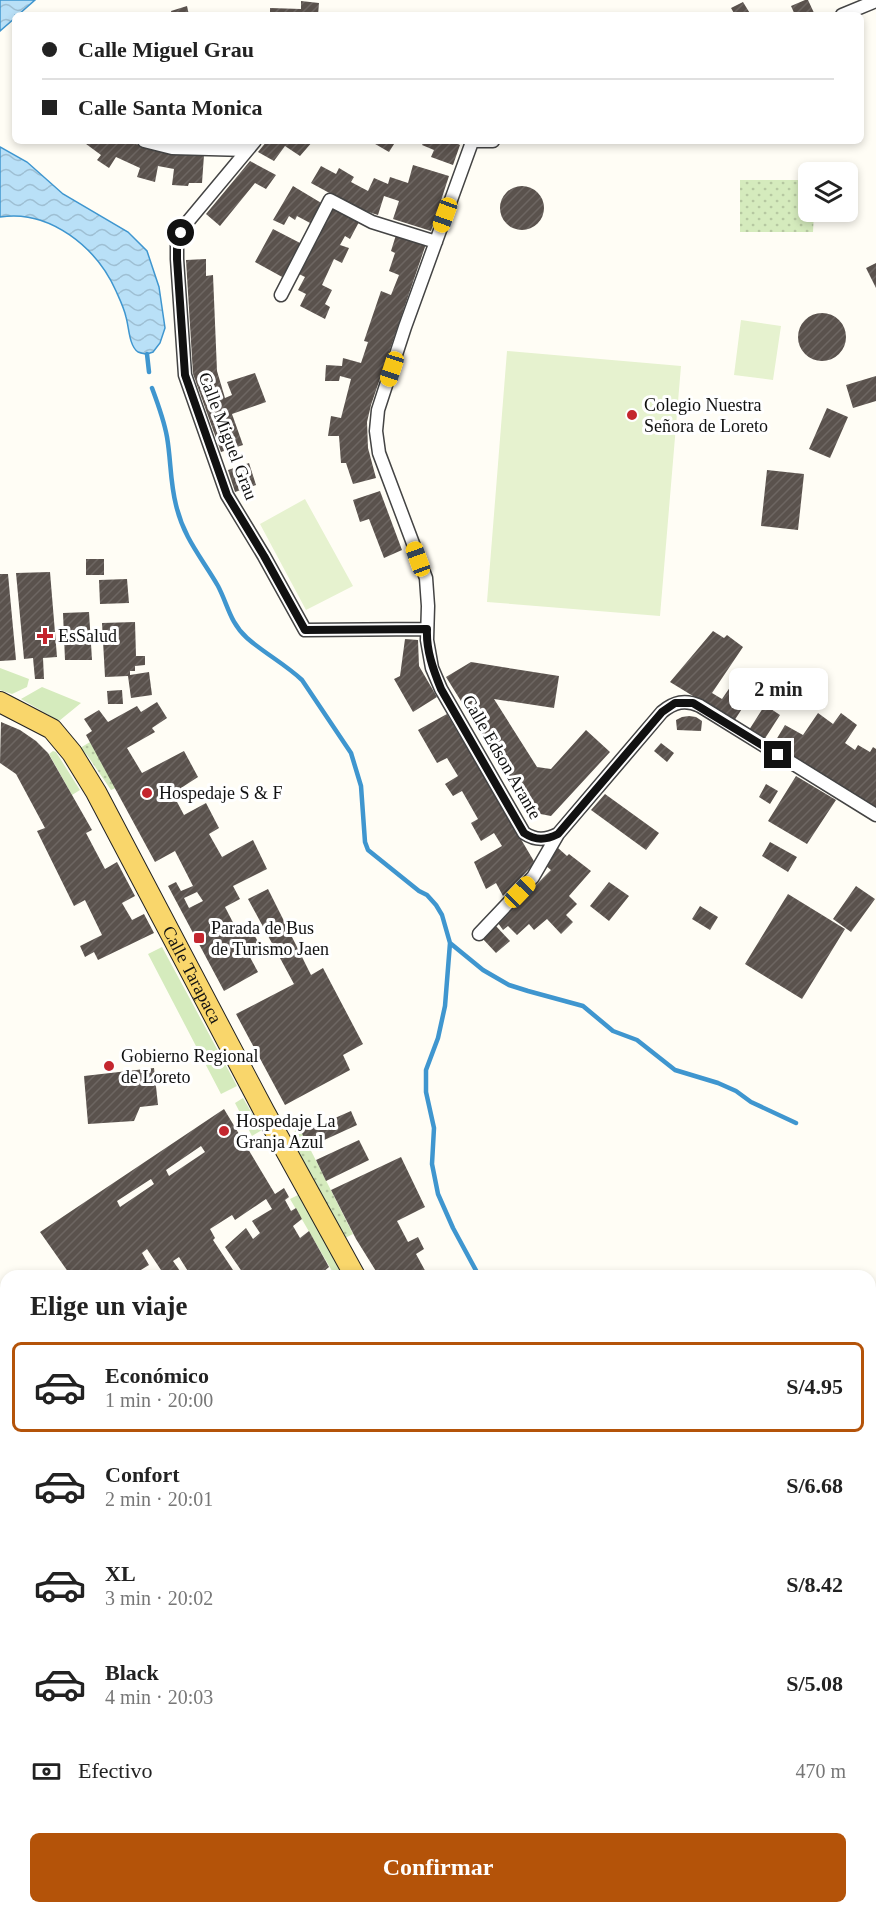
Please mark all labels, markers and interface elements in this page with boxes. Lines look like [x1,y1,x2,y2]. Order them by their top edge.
text: Calle Miguel Grau [78,37,254,62]
text: Calle Santa Monica [78,95,263,120]
map controls [798,162,858,222]
button: layers [798,162,858,222]
car [430,195,460,235]
route start [167,219,194,246]
car [378,349,406,389]
street label: Calle Miguel Grau [194,369,262,503]
place label: Colegio Nuestra Señora de Loreto [644,395,768,436]
marker: Colegio Nuestra Señora de Loreto [625,408,639,422]
car [403,539,433,579]
place label: EsSalud [58,626,117,646]
marker: EsSalud [36,627,54,645]
callout: 2 min [728,668,828,710]
text: 2 min [754,678,803,700]
street label: Calle Edson Arante [458,691,546,823]
route end [764,741,791,768]
place label: Hospedaje S & F [159,783,283,803]
marker: Hospedaje S & F [140,786,154,800]
car [501,873,539,911]
place label: Parada de Bus de Turismo Jaen [211,918,329,959]
street label: Calle Tarapaca [158,923,226,1027]
marker: Parada de Bus de Turismo Jaen [192,931,206,945]
place label: Gobierno Regional de Loreto [121,1046,258,1087]
marker: Gobierno Regional de Loreto [102,1059,116,1073]
place label: Hospedaje La Granja Azul [236,1111,335,1152]
marker: Hospedaje La Granja Azul [217,1124,231,1138]
text: Elige un viaje [30,1291,188,1321]
icon: car [33,1360,87,1414]
text: Económico [105,1363,209,1388]
text: S/4.95 [786,1374,843,1399]
text: 1 min · 20:00 [105,1389,213,1411]
icon: car [33,1459,87,1513]
text: Confort [105,1462,180,1487]
text: S/6.68 [786,1473,843,1498]
text: 2 min · 20:01 [105,1488,213,1510]
icon: car [33,1558,87,1612]
text: XL [105,1561,136,1586]
text: S/8.42 [786,1572,843,1597]
text: 3 min · 20:02 [105,1587,213,1609]
icon: car [33,1657,87,1711]
text: Black [105,1660,159,1685]
text: S/5.08 [786,1671,843,1696]
text: 4 min · 20:03 [105,1686,213,1708]
icon: cash [30,1755,63,1788]
text: Efectivo [78,1758,153,1783]
text: 470 m [795,1760,846,1782]
button: Confirmar [30,1833,846,1902]

